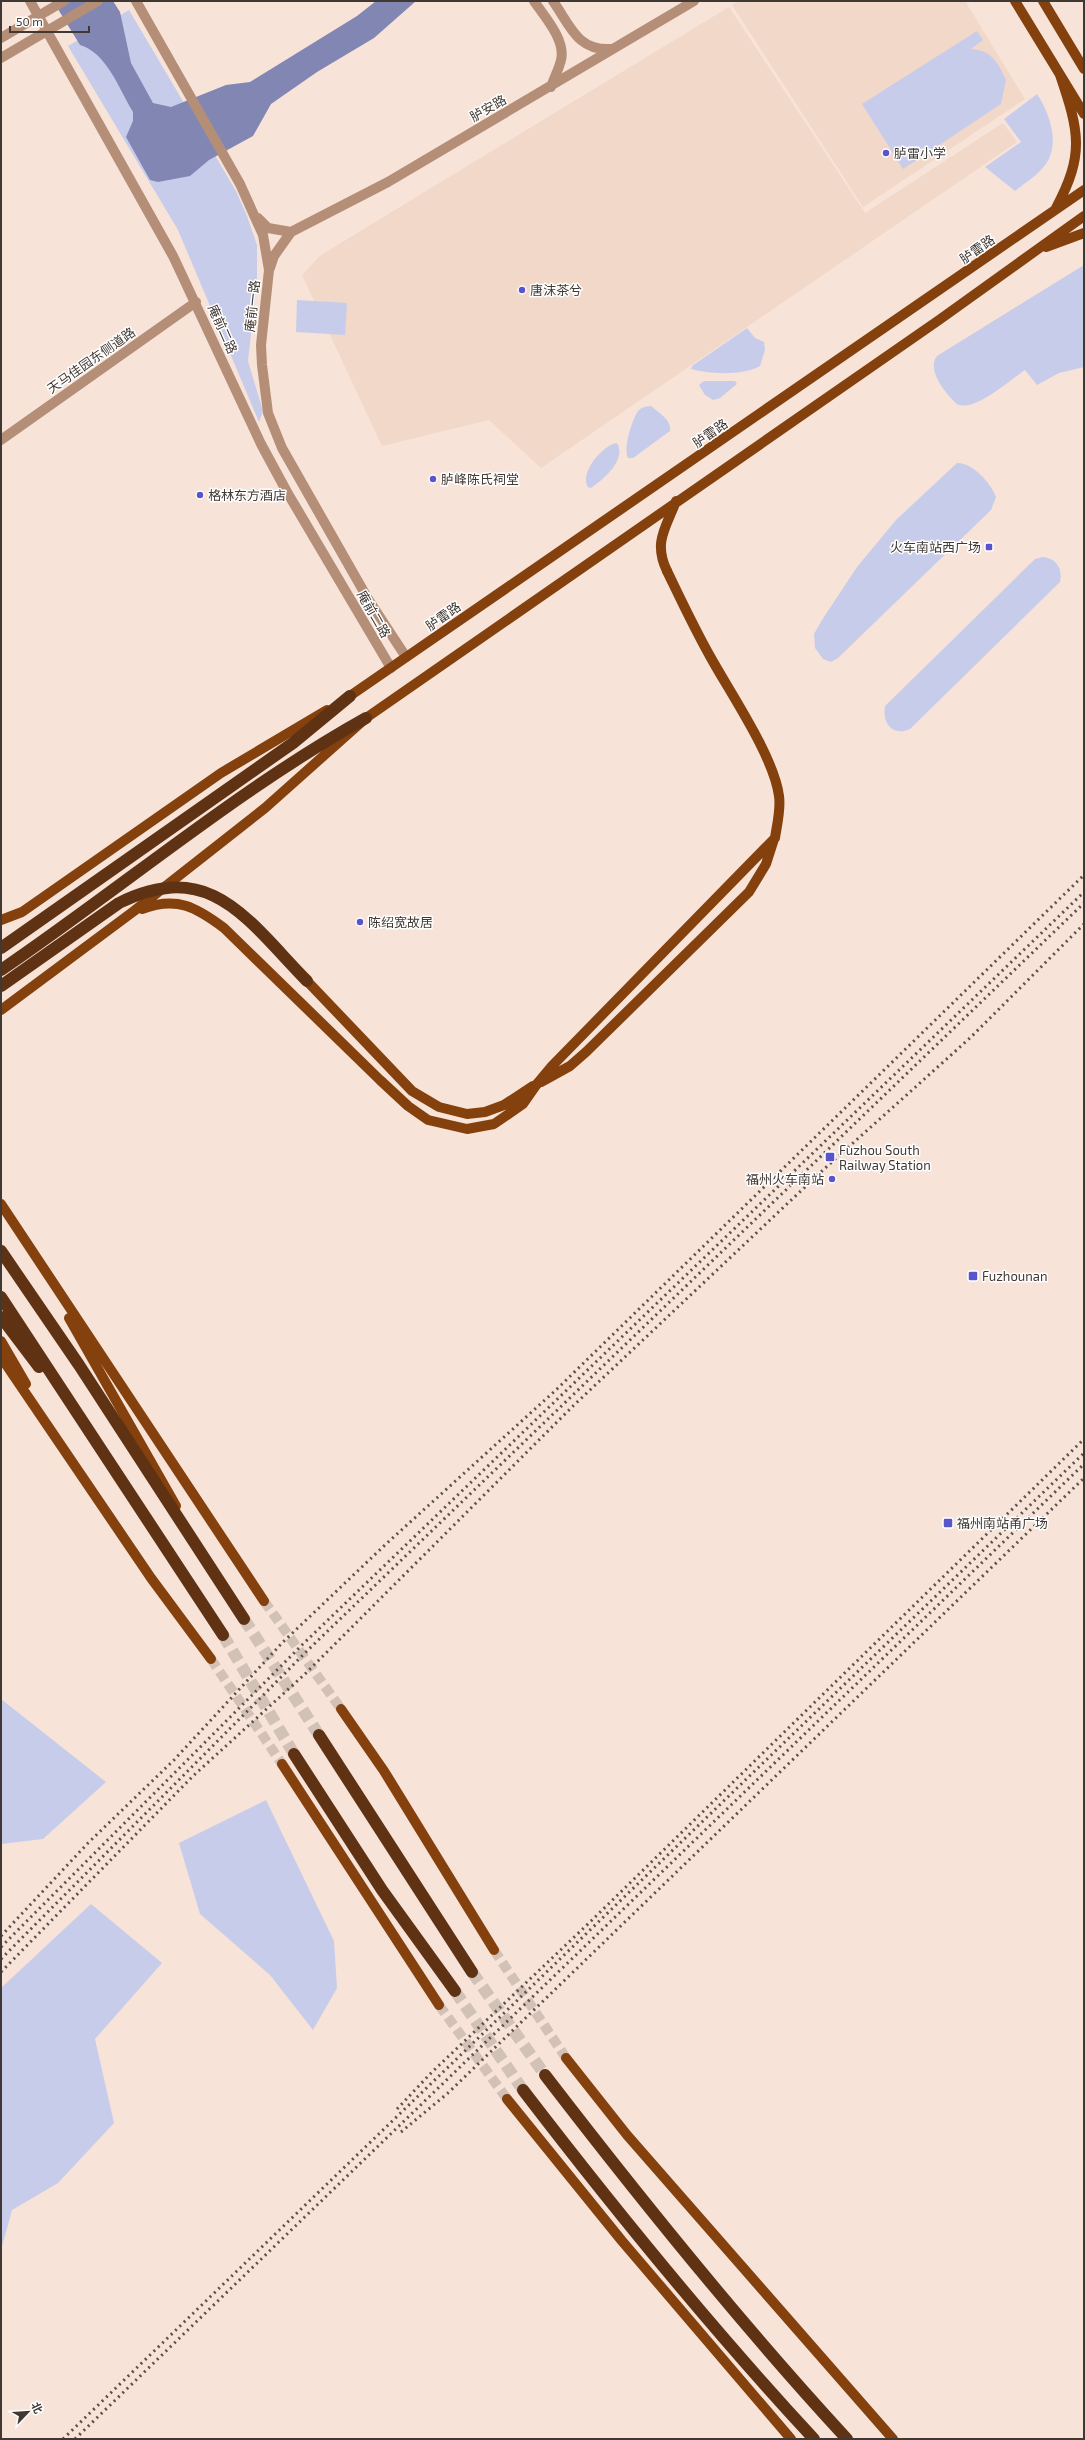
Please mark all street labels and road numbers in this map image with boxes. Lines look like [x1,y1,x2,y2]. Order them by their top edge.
street label: 胪安路 [467,91,509,125]
street label: 胪雷路 [956,231,998,267]
street label: 庵前一路 [241,279,263,333]
street label: 庵前二路 [205,302,241,356]
street label: 天马佳园东侧道路 [44,324,138,396]
street label: 胪雷路 [689,415,731,451]
street label: 庵前二路 [354,587,394,641]
street label: 胪雷路 [422,598,464,634]

